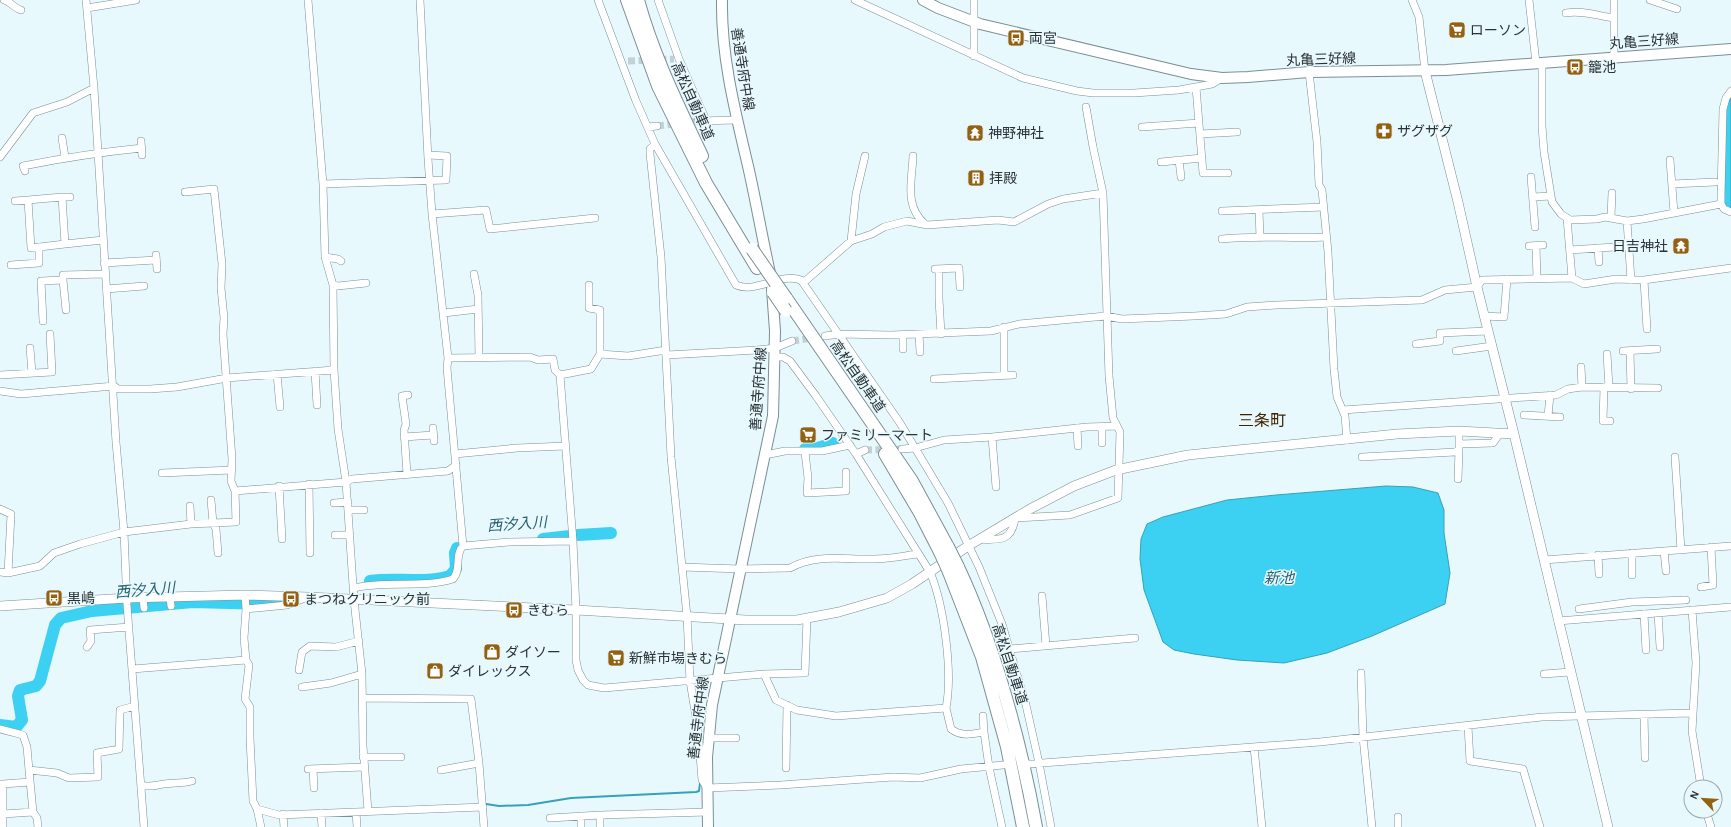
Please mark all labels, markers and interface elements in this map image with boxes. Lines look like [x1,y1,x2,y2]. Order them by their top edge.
supermarket icon: ローソン [1447,20,1467,40]
place label: ローソン [1470,24,1526,38]
street label: 善通寺府中線 [729,26,756,112]
bus stop icon: 両宮 [1006,28,1026,48]
place label: 両宮 [1029,31,1057,46]
street label: 丸亀三好線 [1609,32,1679,51]
street label: 丸亀三好線 [1286,51,1356,68]
bus stop icon: 籠池 [1565,57,1585,77]
street label: 高松自動車道 [669,60,716,143]
place label: 籠池 [1588,60,1616,75]
pharmacy icon: ザグザグ [1374,121,1394,141]
temple icon: 神野神社 [965,123,985,143]
place label: ザグザグ [1397,124,1453,139]
place label: 神野神社 [988,126,1044,141]
building icon: 拝殿 [966,168,986,188]
place label: 拝殿 [989,171,1017,186]
temple icon: 日吉神社 [1671,236,1691,256]
place label: 日吉神社 [1612,239,1668,254]
street label: 高松自動車道 [827,338,888,415]
street label: 善通寺府中線 [748,347,769,431]
district label: 三条町 [1238,412,1286,429]
supermarket icon: ファミリーマート [798,425,818,445]
place label: ファミリーマート [821,429,933,443]
water label: 西汐入川 [487,514,549,534]
water label: 新池 [1264,570,1296,586]
water label: 西汐入川 [114,579,178,601]
bus stop icon: 黒嶋 [44,588,64,608]
bus stop icon: まつねクリニック前 [281,589,301,609]
place label: 黒嶋 [67,590,95,606]
place label: まつねクリニック前 [304,591,430,607]
bus stop icon: きむら [504,600,524,620]
place label: きむら [527,604,569,618]
street label: 高松自動車道 [989,622,1030,706]
shop icon: ダイソー [482,642,502,662]
place label: ダイソー [505,645,561,660]
supermarket icon: 新鮮市場きむら [606,648,626,668]
place label: 新鮮市場きむら [629,651,727,666]
shop icon: ダイレックス [425,661,445,681]
place label: ダイレックス [448,664,532,679]
street label: 善通寺府中線 [686,675,711,761]
north arrow [1683,779,1723,819]
text: N [1688,789,1701,801]

